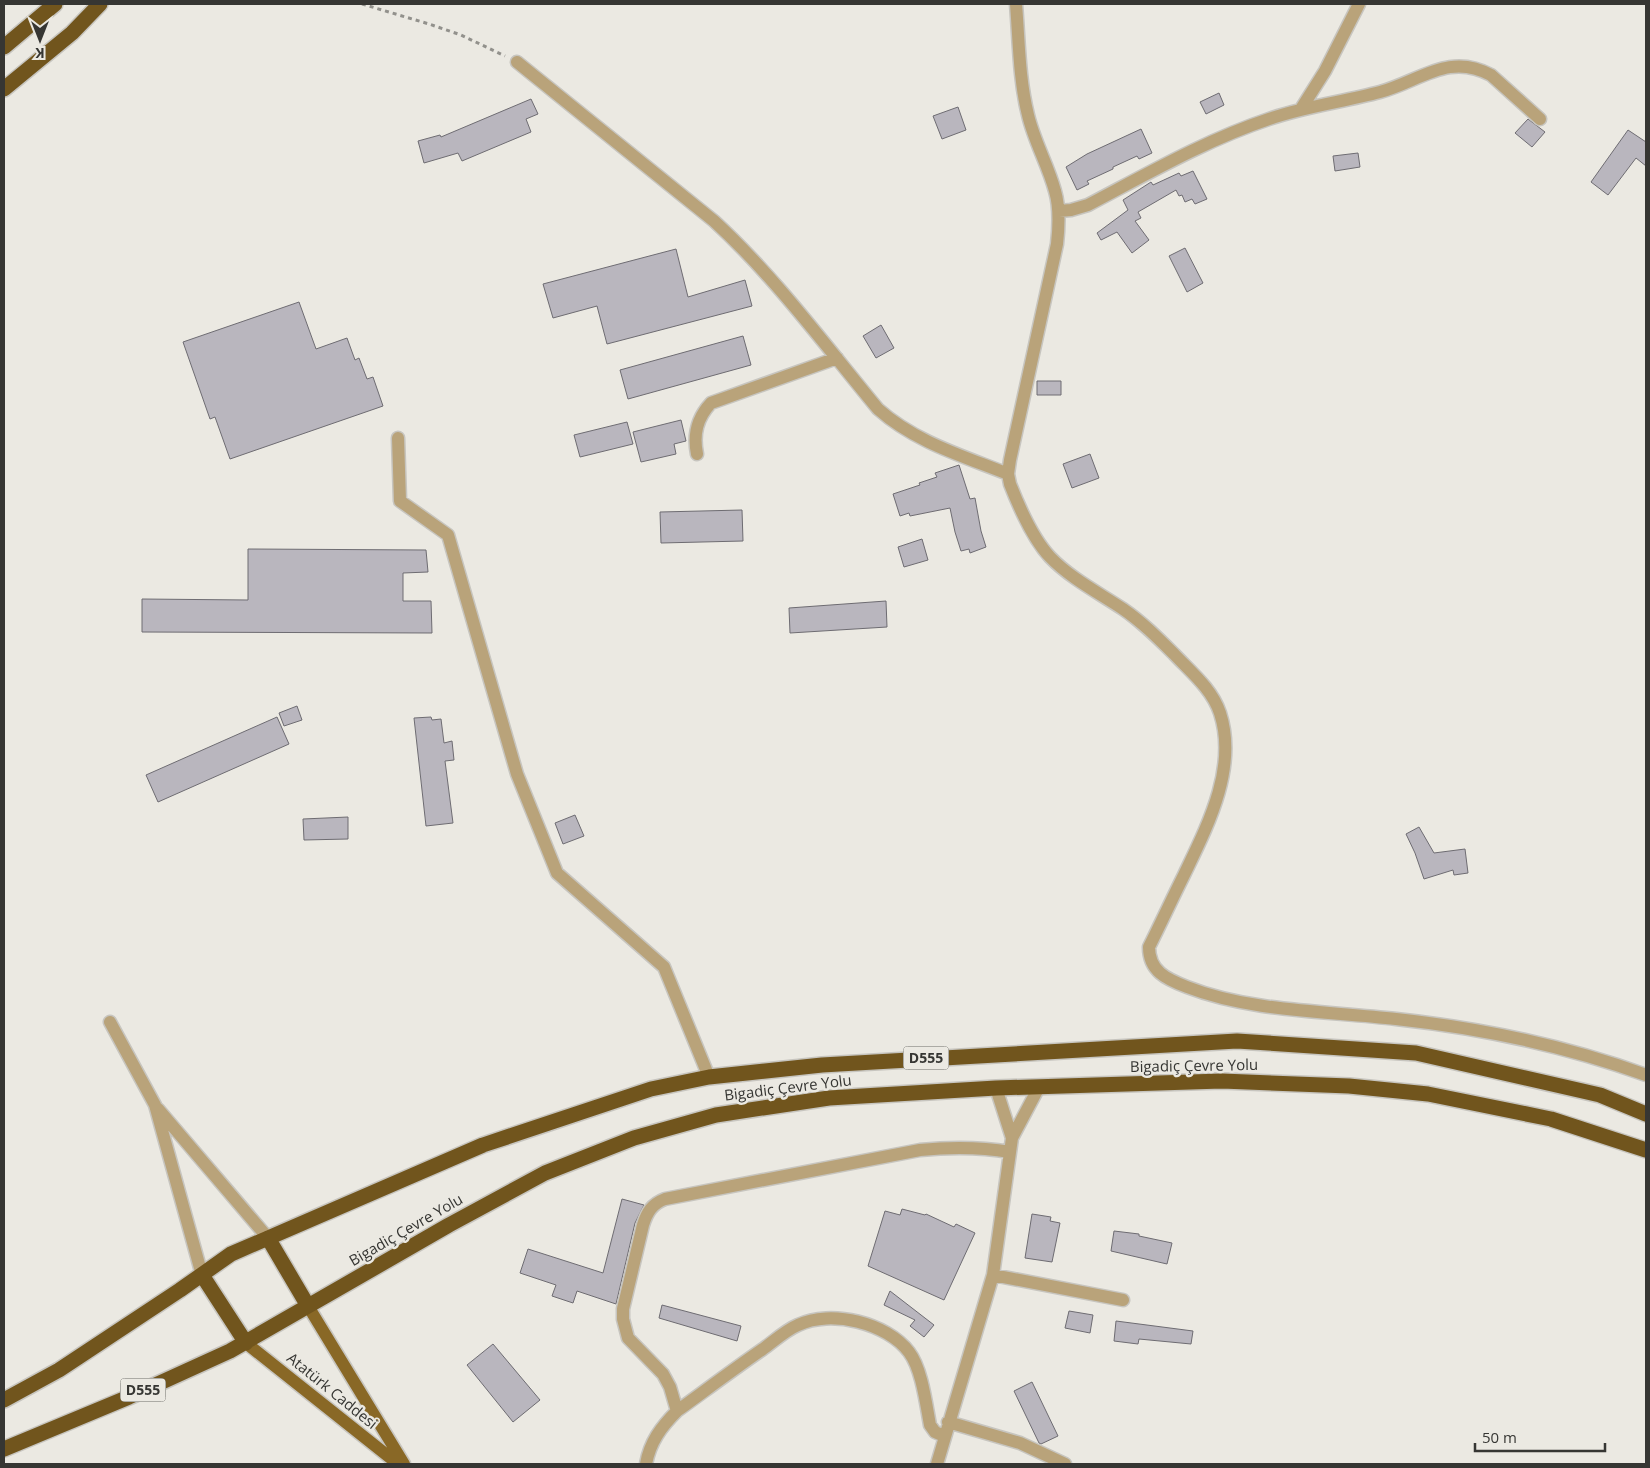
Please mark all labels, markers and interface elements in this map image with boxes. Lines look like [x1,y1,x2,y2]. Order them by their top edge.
north arrow [15,15,65,65]
text: K [35,44,45,63]
road number: D555 [904,1046,948,1070]
street label: Bigadiç Çevre Yolu [1130,1054,1258,1076]
street label: Bigadiç Çevre Yolu [723,1069,853,1105]
street label: Bigadiç Çevre Yolu [345,1188,466,1270]
street label: Atatürk Caddesi [283,1347,382,1433]
road number: D555 [120,1378,166,1402]
scale bar [1475,1420,1605,1452]
text: 50 m [1482,1427,1517,1447]

